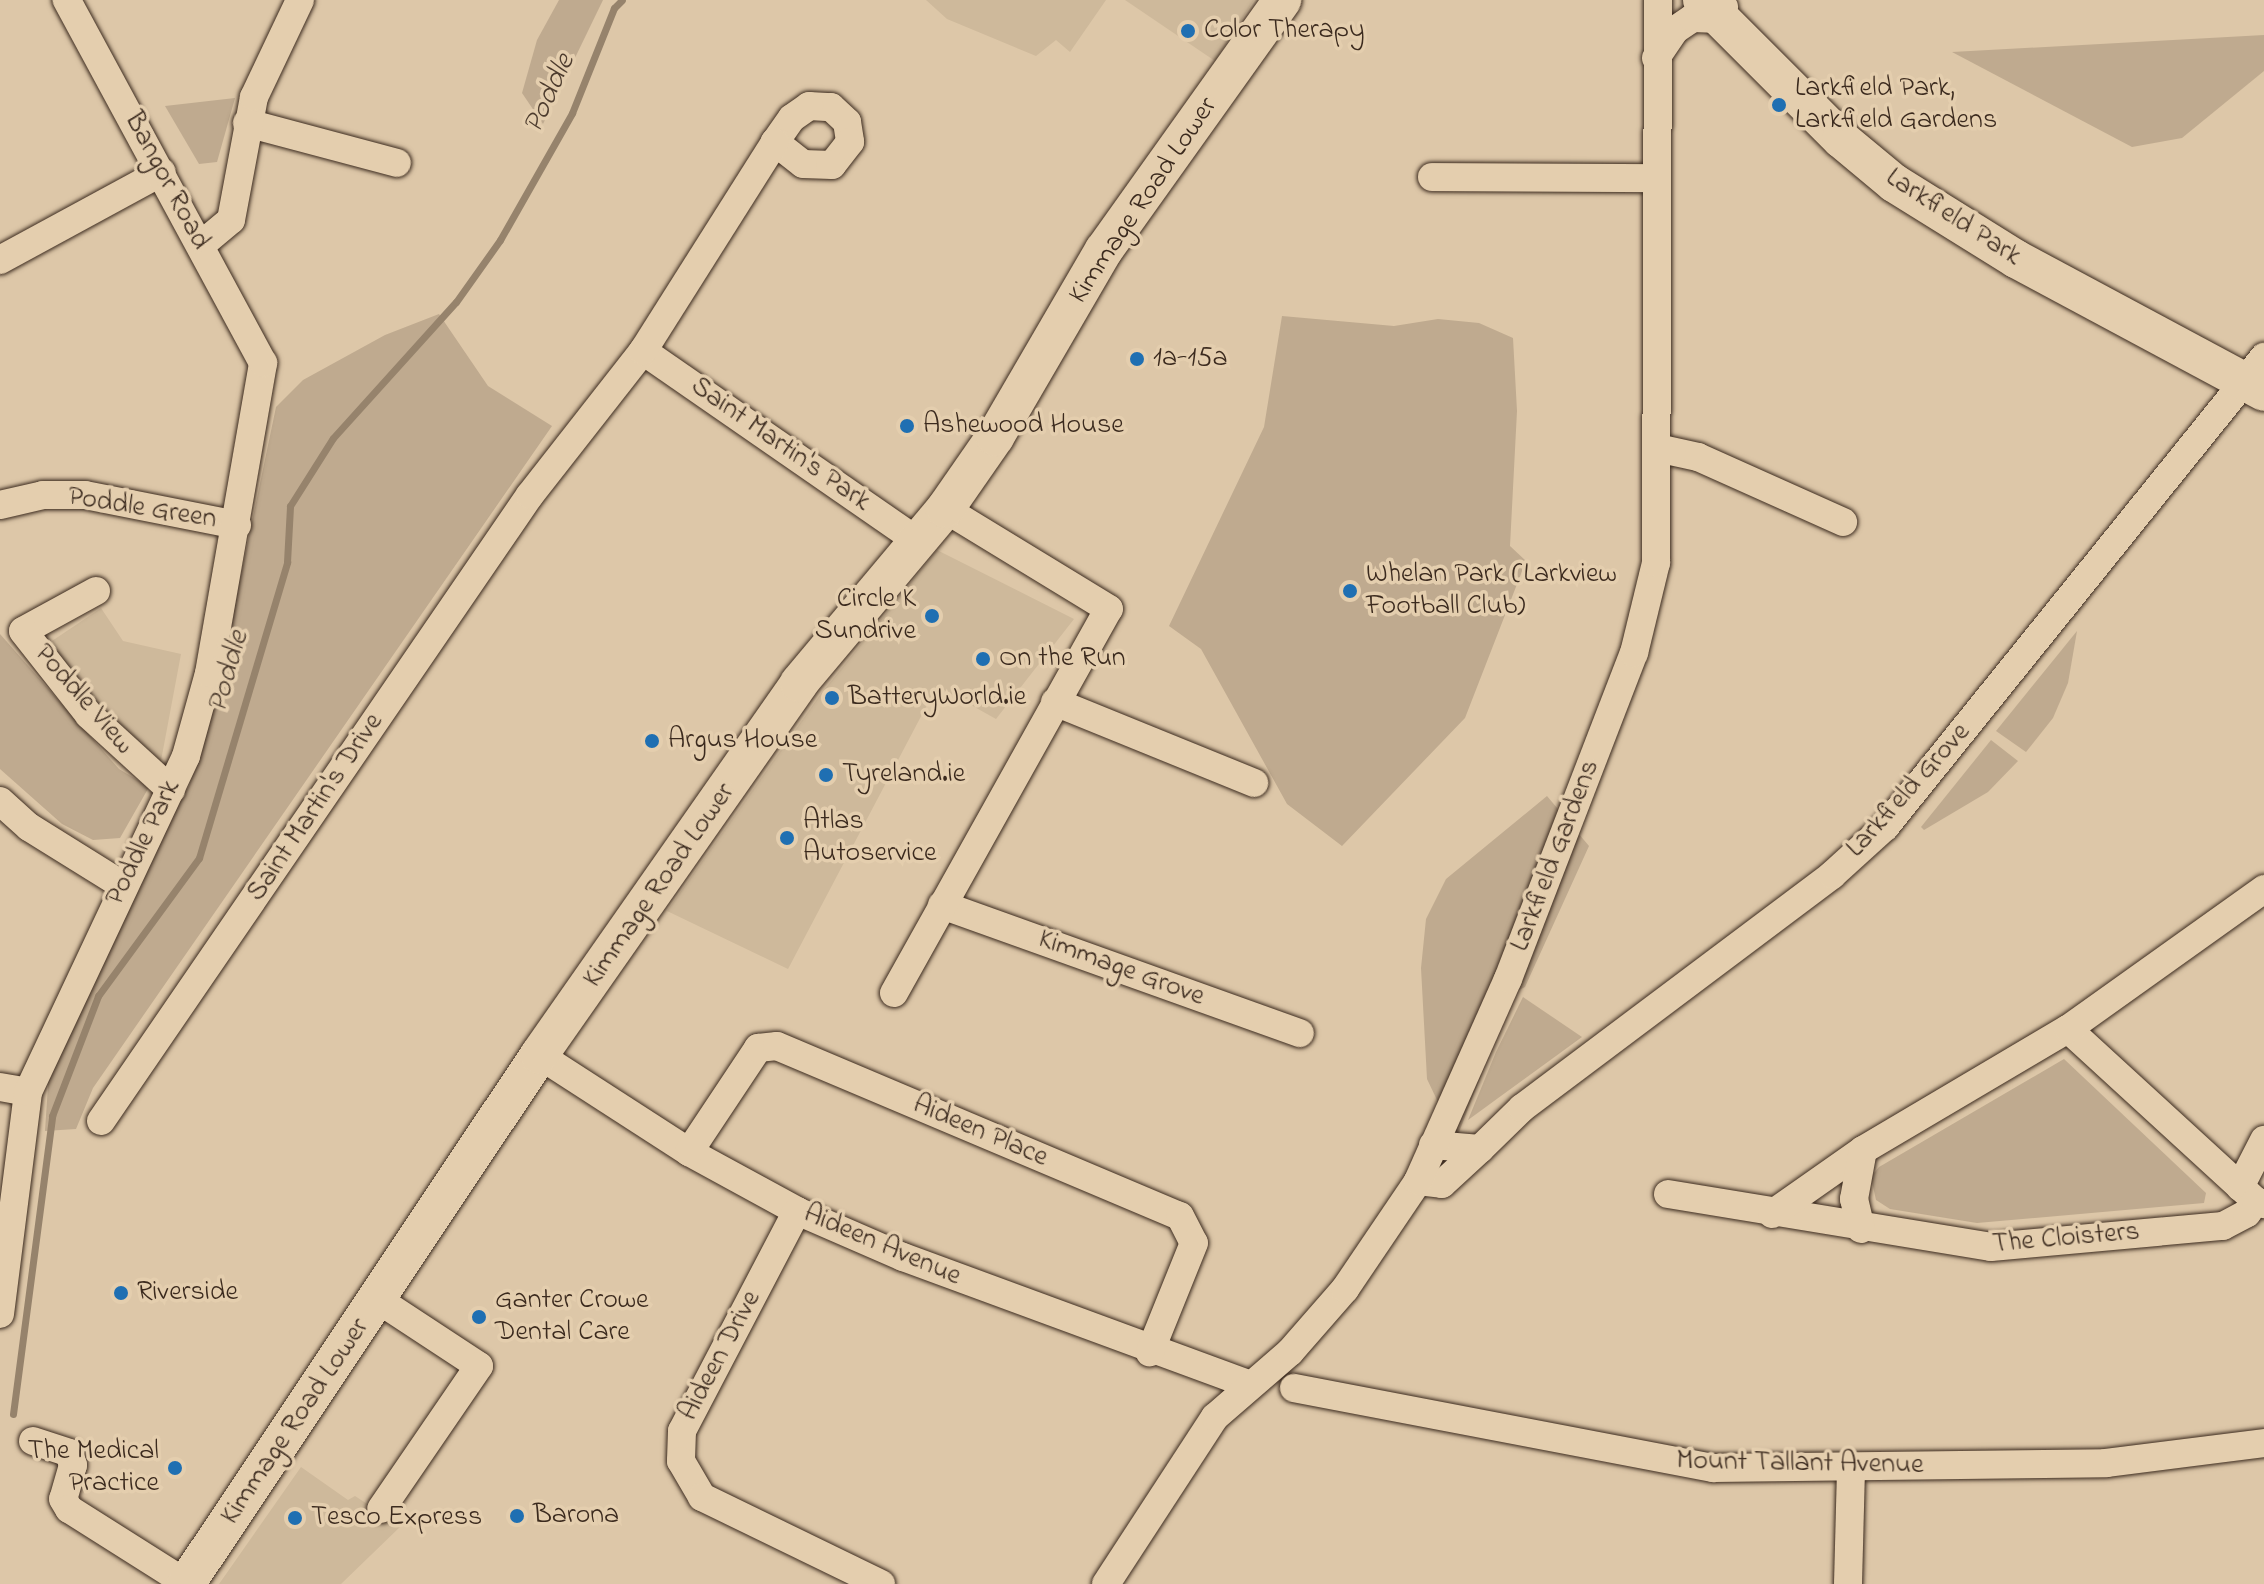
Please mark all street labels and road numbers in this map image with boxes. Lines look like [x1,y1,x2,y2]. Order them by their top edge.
street label: Kimmage Road Lower [1062,91,1226,311]
street label: Bangor Road [116,106,216,256]
street label: Larkfield Park [1879,162,2027,274]
street label: Saint Martin's Park [683,370,877,520]
street label: Poddle Green [65,481,219,537]
street label: Poddle View [26,638,140,762]
street label: Saint Martin's Drive [241,707,391,909]
street label: Larkfield Grove [1840,717,1978,865]
street label: Larkfield Gardens [1504,756,1608,956]
street label: Poddle Park [99,775,189,911]
street label: Kimmage Road Lower [577,777,743,995]
street label: Kimmage Grove [1033,923,1209,1015]
street label: Aideen Place [908,1089,1052,1175]
street label: Aideen Avenue [798,1198,966,1294]
street label: The Cloisters [1991,1216,2141,1262]
street label: Aideen Drive [673,1285,769,1427]
street label: Kimmage Road Lower [214,1312,378,1532]
street label: Mount Tallant Avenue [1676,1445,1924,1483]

